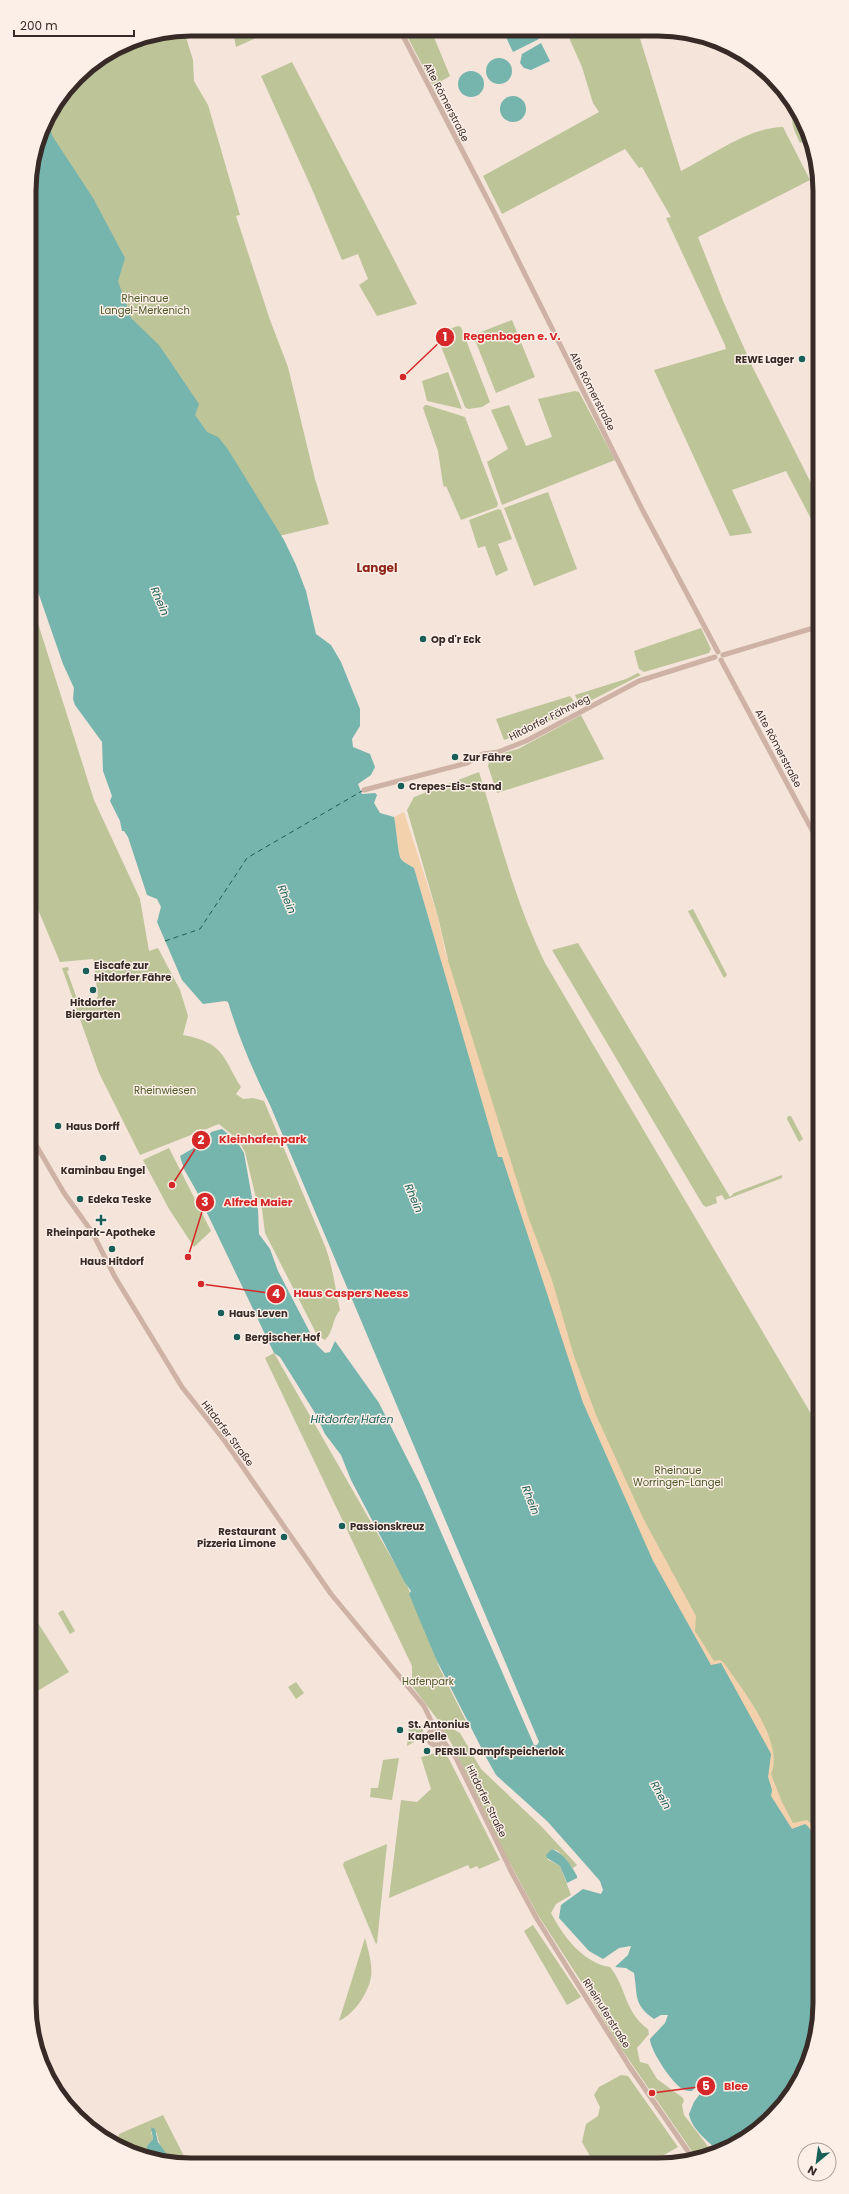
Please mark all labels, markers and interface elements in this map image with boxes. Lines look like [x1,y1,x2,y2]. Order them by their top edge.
scale bar [14,12,134,38]
text: 200 m [20,17,58,34]
street label: Alte Römerstraße [420,60,473,144]
park label: Rheinaue Langel-Merkenich [100,291,190,318]
callout: Regenbogen e. V. [435,325,568,348]
text: 1 [443,328,447,345]
text: Regenbogen e. V. [463,328,561,344]
street label: Alte Römerstraße [566,349,619,433]
place label: REWE Lager [735,352,795,367]
marker: REWE Lager [797,354,807,364]
district label: Langel [356,559,398,576]
water label: Rhein [147,584,173,618]
place label: Op d'r Eck [431,632,482,647]
marker: Op d'r Eck [418,634,428,644]
street label: Hitdorfer Fährweg [506,691,592,744]
street label: Alte Römerstraße [752,706,806,790]
place label: Zur Fähre [463,750,512,765]
marker: Zur Fähre [450,752,460,762]
place label: Crepes-Eis-Stand [409,779,502,794]
marker: Crepes-Eis-Stand [396,781,406,791]
water label: Rhein [274,882,300,916]
place label: Eiscafe zur Hitdorfer Fähre [94,958,171,985]
marker: Eiscafe zur Hitdorfer Fähre [81,966,91,976]
marker: Hitdorfer Biergarten [88,985,98,995]
place label: Hitdorfer Biergarten [66,995,121,1022]
park label: Rheinwiesen [134,1083,196,1098]
place label: Haus Dorff [66,1119,120,1134]
marker: Haus Dorff [53,1121,63,1131]
callout: Kleinhafenpark [191,1128,315,1151]
text: 2 [198,1131,205,1148]
text: Kleinhafenpark [219,1131,307,1147]
marker: Kaminbau Engel [98,1153,108,1163]
place label: Kaminbau Engel [61,1163,145,1178]
water label: Rhein [401,1181,427,1215]
callout: Alfred Maier [195,1190,300,1213]
place label: Edeka Teske [88,1192,151,1207]
text: 3 [201,1193,209,1210]
marker: Edeka Teske [75,1194,85,1204]
text: Alfred Maier [224,1194,293,1210]
marker: Rheinpark-Apotheke [96,1215,106,1225]
place label: Rheinpark-Apotheke [47,1225,155,1240]
marker: Haus Hitdorf [107,1244,117,1254]
place label: Haus Hitdorf [80,1254,144,1269]
callout: Haus Caspers Neess [266,1282,417,1305]
text: 4 [272,1285,280,1302]
text: Haus Caspers Neess [294,1285,408,1301]
place label: Haus Leven [229,1306,288,1321]
marker: Haus Leven [216,1308,226,1318]
place label: Bergischer Hof [245,1330,320,1345]
marker: Bergischer Hof [232,1332,242,1342]
street label: Hitdorfer Straße [198,1397,257,1469]
water label: Hitdorfer Hafen [310,1411,394,1427]
park label: Rheinaue Worringen-Langel [633,1463,723,1490]
water label: Rhein [518,1483,544,1517]
place label: Passionskreuz [350,1519,424,1534]
marker: Passionskreuz [337,1521,347,1531]
place label: Restaurant Pizzeria Limone [197,1524,276,1551]
marker: Restaurant Pizzeria Limone [279,1532,289,1542]
park label: Hafenpark [402,1674,455,1689]
place label: St. Antonius Kapelle [408,1717,470,1744]
marker: St. Antonius Kapelle [395,1725,405,1735]
place label: PERSIL Dampfspeicherlok [435,1744,565,1759]
marker: PERSIL Dampfspeicherlok [422,1746,432,1756]
street label: Hitdorfer Straße [463,1763,511,1840]
water label: Rhein [647,1778,675,1812]
street label: Rheinuferstraße [579,1976,634,2051]
callout: Blee [696,2075,757,2098]
text: 5 [702,2077,710,2094]
text: Blee [724,2078,748,2094]
north arrow [797,2142,837,2182]
text: N [805,2162,820,2180]

